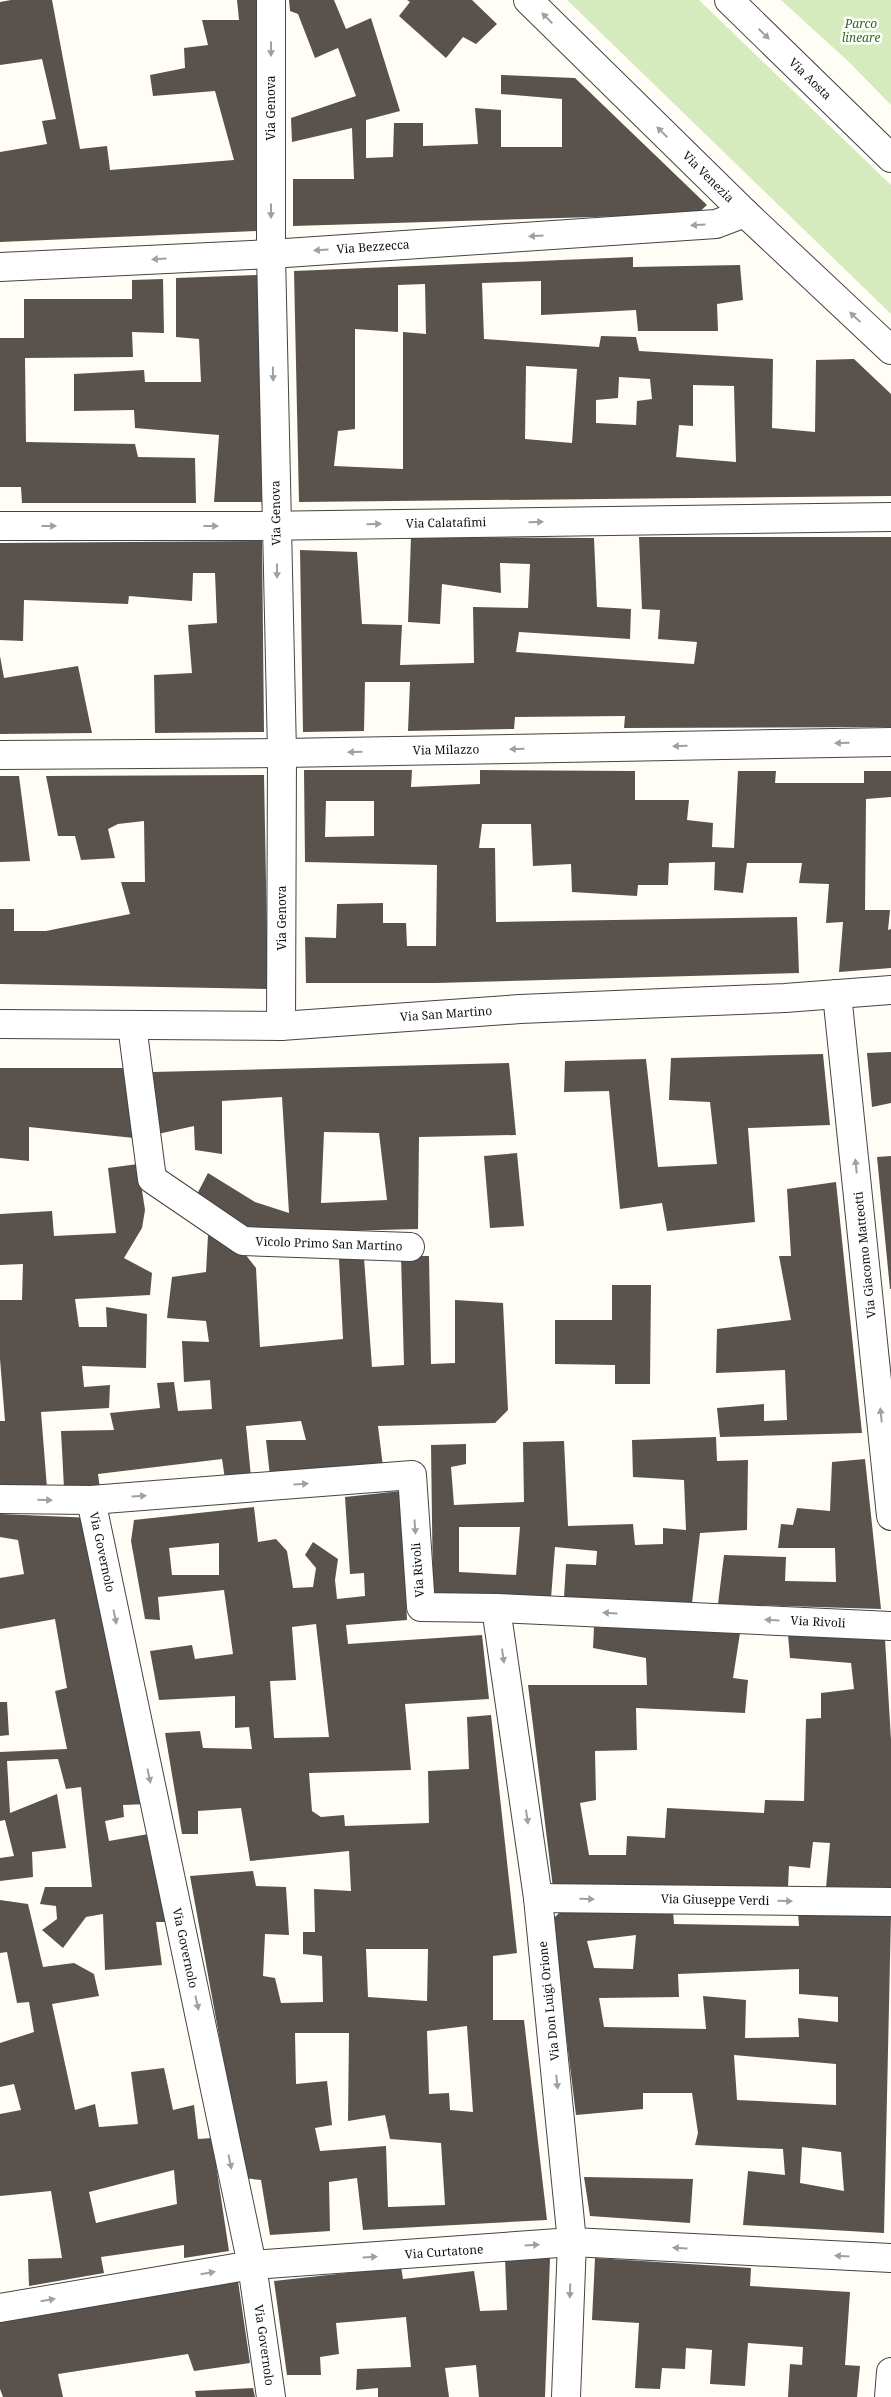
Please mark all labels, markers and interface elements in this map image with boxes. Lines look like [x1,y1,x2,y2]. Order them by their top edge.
one-way arrow [541,12,553,24]
park label: Parco lineare [842,15,880,46]
one-way arrow [758,28,770,40]
one-way arrow [267,41,275,57]
street label: Via Aosta [785,54,836,103]
street label: Via Genova [262,75,279,141]
one-way arrow [656,126,668,138]
street label: Via Venezia [679,147,738,206]
one-way arrow [267,203,275,219]
one-way arrow [690,221,706,229]
one-way arrow [527,232,543,240]
street label: Via Bezzecca [336,235,410,258]
one-way arrow [313,247,329,255]
one-way arrow [151,256,167,264]
one-way arrow [850,311,862,323]
one-way arrow [269,366,277,382]
street label: Via Genova [266,480,285,546]
street label: Via Calatafimi [406,513,487,532]
one-way arrow [528,518,544,526]
one-way arrow [366,520,382,528]
one-way arrow [41,522,57,530]
one-way arrow [203,522,219,530]
one-way arrow [273,563,281,579]
one-way arrow [834,739,850,747]
street label: Via Milazzo [413,740,479,759]
one-way arrow [672,742,688,750]
one-way arrow [509,745,525,753]
one-way arrow [347,748,363,756]
street label: Via Genova [273,885,290,951]
street label: Via San Martino [399,1002,493,1025]
one-way arrow [852,1158,860,1174]
street label: Via Giacomo Matteotti [849,1191,880,1319]
street label: Vicolo Primo San Martino [255,1232,403,1255]
one-way arrow [877,1407,885,1423]
one-way arrow [294,1479,310,1487]
one-way arrow [132,1492,148,1500]
one-way arrow [38,1496,54,1504]
street label: Via Governolo [86,1510,119,1594]
one-way arrow [412,1519,420,1535]
street label: Via Rivoli [407,1542,428,1598]
one-way arrow [602,1608,618,1616]
one-way arrow [112,1609,120,1625]
street label: Via Rivoli [790,1612,846,1631]
one-way arrow [764,1616,780,1624]
one-way arrow [500,1648,508,1664]
one-way arrow [145,1768,153,1783]
one-way arrow [523,1809,531,1825]
street label: Via Giuseppe Verdi [661,1890,770,1909]
one-way arrow [579,1895,595,1903]
one-way arrow [777,1897,793,1905]
street label: Via Governolo [169,1906,202,1990]
street label: Via Don Luigi Orione [534,1940,563,2062]
one-way arrow [193,1995,201,2011]
one-way arrow [553,2075,561,2091]
one-way arrow [227,2154,235,2170]
street label: Via Curtatone [404,2240,484,2263]
one-way arrow [524,2241,540,2249]
one-way arrow [672,2243,688,2251]
one-way arrow [834,2251,850,2259]
one-way arrow [362,2252,378,2260]
one-way arrow [201,2268,217,2276]
one-way arrow [566,2283,574,2299]
one-way arrow [40,2296,56,2304]
street label: Via Governolo [250,2303,279,2387]

